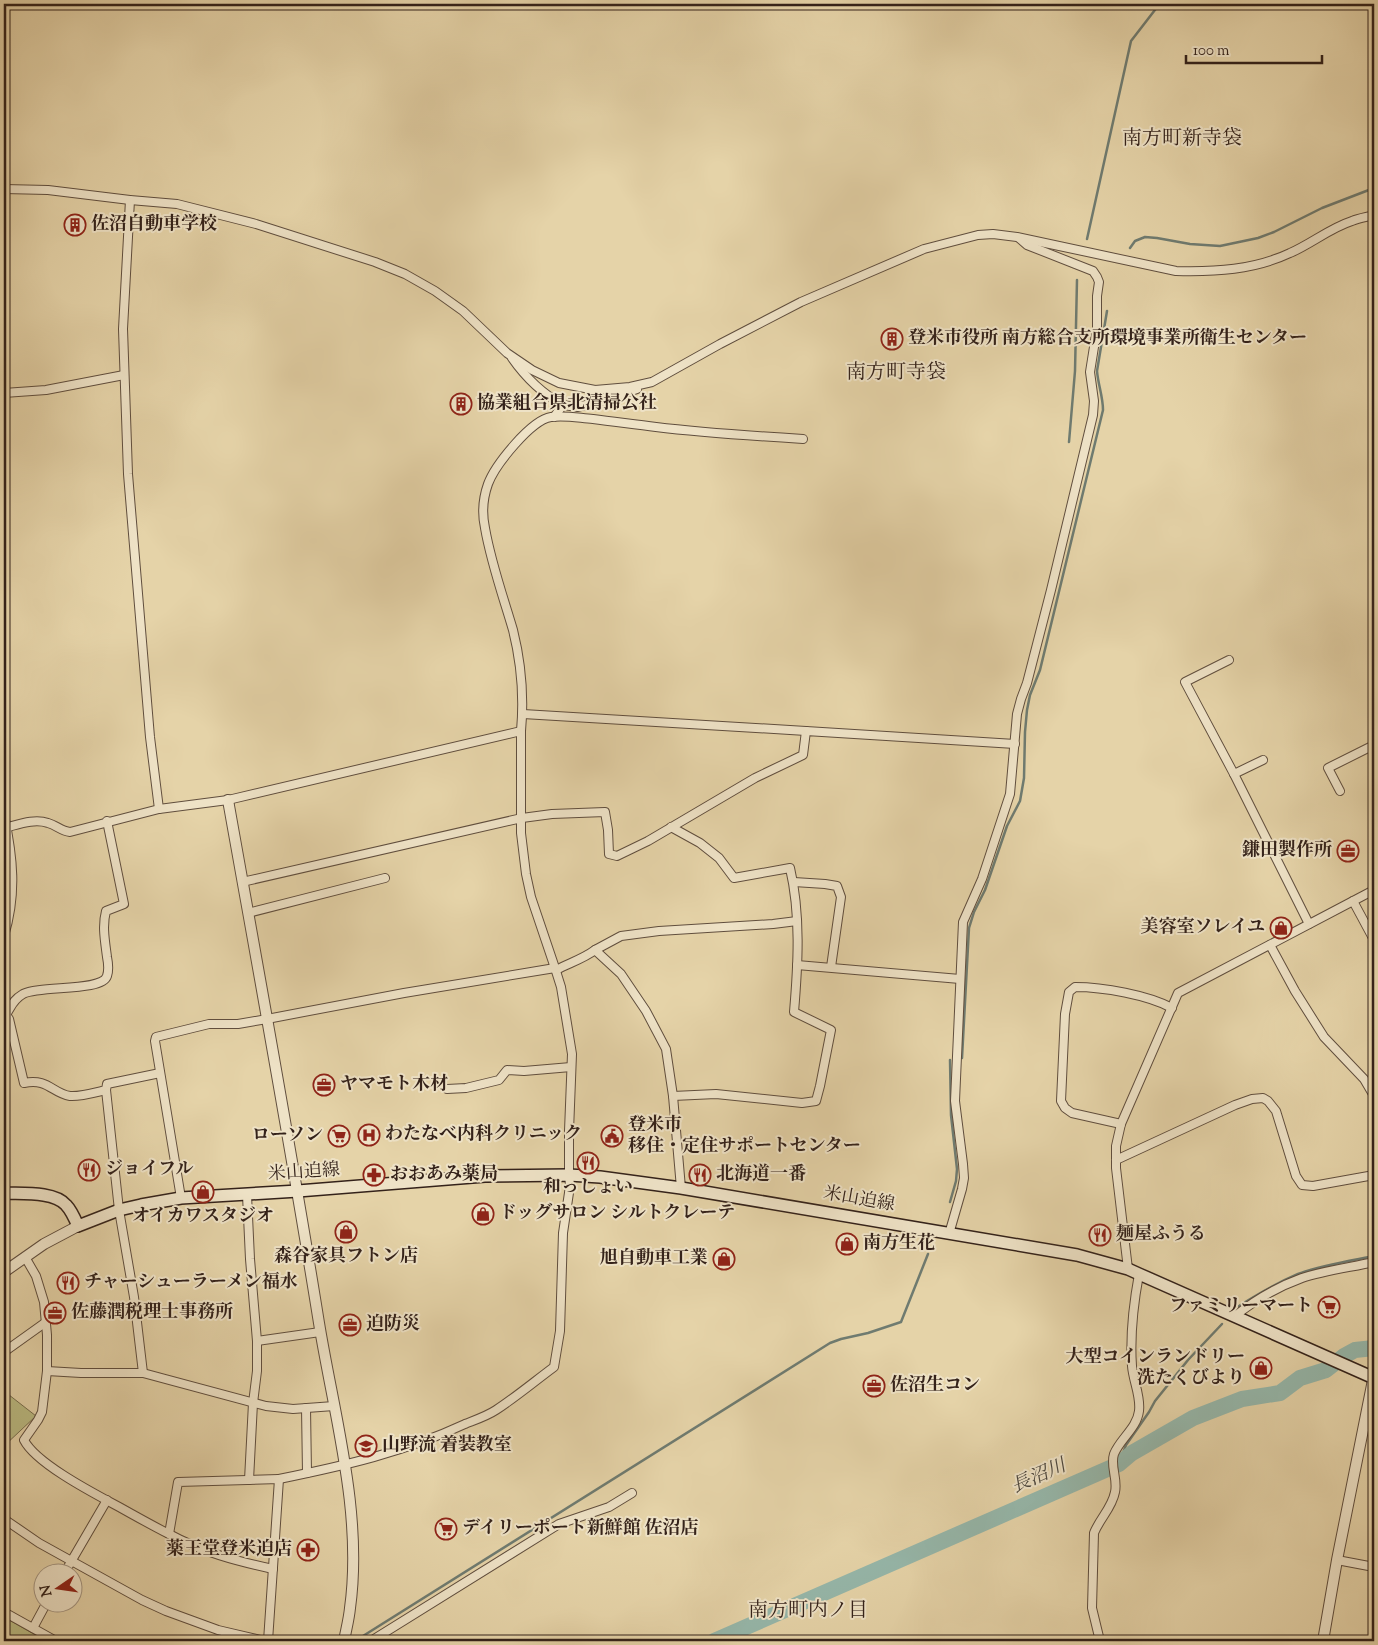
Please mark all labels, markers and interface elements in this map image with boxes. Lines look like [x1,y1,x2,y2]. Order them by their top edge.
scale bar [1186,32,1322,64]
text: 100 m [1193,41,1230,62]
district label: 南方町新寺袋 [1122,125,1242,154]
place label: 佐沼自動車学校 [91,212,217,238]
building icon: 佐沼自動車学校 [63,213,87,237]
place label: 登米市役所 南方総合支所環境事業所衛生センター [908,326,1307,352]
building icon: 登米市役所 南方総合支所環境事業所衛生センター [880,327,904,351]
district label: 南方町寺袋 [846,359,946,388]
place label: 協業組合県北清掃公社 [477,391,657,417]
building icon: 協業組合県北清掃公社 [449,392,473,416]
place label: 鎌田製作所 [1242,838,1332,864]
office icon: 鎌田製作所 [1336,839,1360,863]
place label: 美容室ソレイユ [1141,915,1265,941]
shop icon: 美容室ソレイユ [1269,916,1293,940]
place label: ヤマモト木材 [340,1072,448,1098]
office icon: ヤマモト木材 [312,1073,336,1097]
place label: 登米市 移住・定住サポートセンター [628,1113,861,1160]
place label: わたなべ内科クリニック [385,1122,582,1148]
place label: ローソン [252,1123,323,1149]
hospital icon: わたなべ内科クリニック [357,1123,381,1147]
supermarket icon: ローソン [327,1124,351,1148]
public building icon: 登米市 移住・定住サポートセンター [600,1124,624,1148]
restaurant icon: 和っしょい [576,1151,600,1175]
place label: ジョイフル [105,1157,193,1183]
restaurant icon: ジョイフル [77,1158,101,1182]
street label: 米山迫線 [267,1158,341,1188]
place label: おおあみ薬局 [390,1162,498,1188]
place label: 北海道一番 [716,1162,806,1188]
pharmacy icon: おおあみ薬局 [362,1163,386,1187]
restaurant icon: 北海道一番 [688,1163,712,1187]
place label: 和っしょい [543,1175,633,1201]
shop icon: オイカワスタジオ [191,1180,215,1204]
street label: 米山迫線 [821,1181,897,1219]
place label: ドッグサロン シルトクレーテ [499,1201,735,1227]
shop icon: ドッグサロン シルトクレーテ [471,1202,495,1226]
place label: オイカワスタジオ [132,1204,274,1230]
shop icon: 森谷家具フトン店 [334,1220,358,1244]
place label: 麺屋ふうる [1116,1222,1206,1248]
restaurant icon: 麺屋ふうる [1088,1223,1112,1247]
place label: 南方生花 [863,1231,935,1257]
shop icon: 南方生花 [835,1232,859,1256]
place label: 森谷家具フトン店 [274,1244,418,1270]
place label: 旭自動車工業 [600,1246,708,1272]
shop icon: 旭自動車工業 [712,1247,736,1271]
place label: チャーシューラーメン福水 [84,1270,298,1296]
restaurant icon: チャーシューラーメン福水 [56,1271,80,1295]
place label: ファミリーマート [1169,1294,1313,1320]
supermarket icon: ファミリーマート [1317,1295,1341,1319]
place label: 佐藤潤税理士事務所 [71,1300,233,1326]
office icon: 佐藤潤税理士事務所 [43,1301,67,1325]
place label: 迫防災 [366,1312,420,1338]
office icon: 迫防災 [338,1313,362,1337]
place label: 大型コインランドリー 洗たくびより [1066,1345,1245,1392]
shop icon: 大型コインランドリー 洗たくびより [1249,1356,1273,1380]
place label: 佐沼生コン [890,1373,980,1399]
office icon: 佐沼生コン [862,1374,886,1398]
place label: 山野流 着装教室 [382,1433,512,1459]
school or university icon: 山野流 着装教室 [354,1434,378,1458]
water label: 長沼川 [1007,1452,1072,1501]
place label: デイリーポート新鮮館 佐沼店 [462,1516,699,1542]
supermarket icon: デイリーポート新鮮館 佐沼店 [434,1517,458,1541]
place label: 薬王堂登米迫店 [166,1537,292,1563]
pharmacy icon: 薬王堂登米迫店 [296,1538,320,1562]
north arrow [32,1562,82,1612]
text: N [36,1583,58,1598]
district label: 南方町内ノ目 [748,1597,868,1626]

